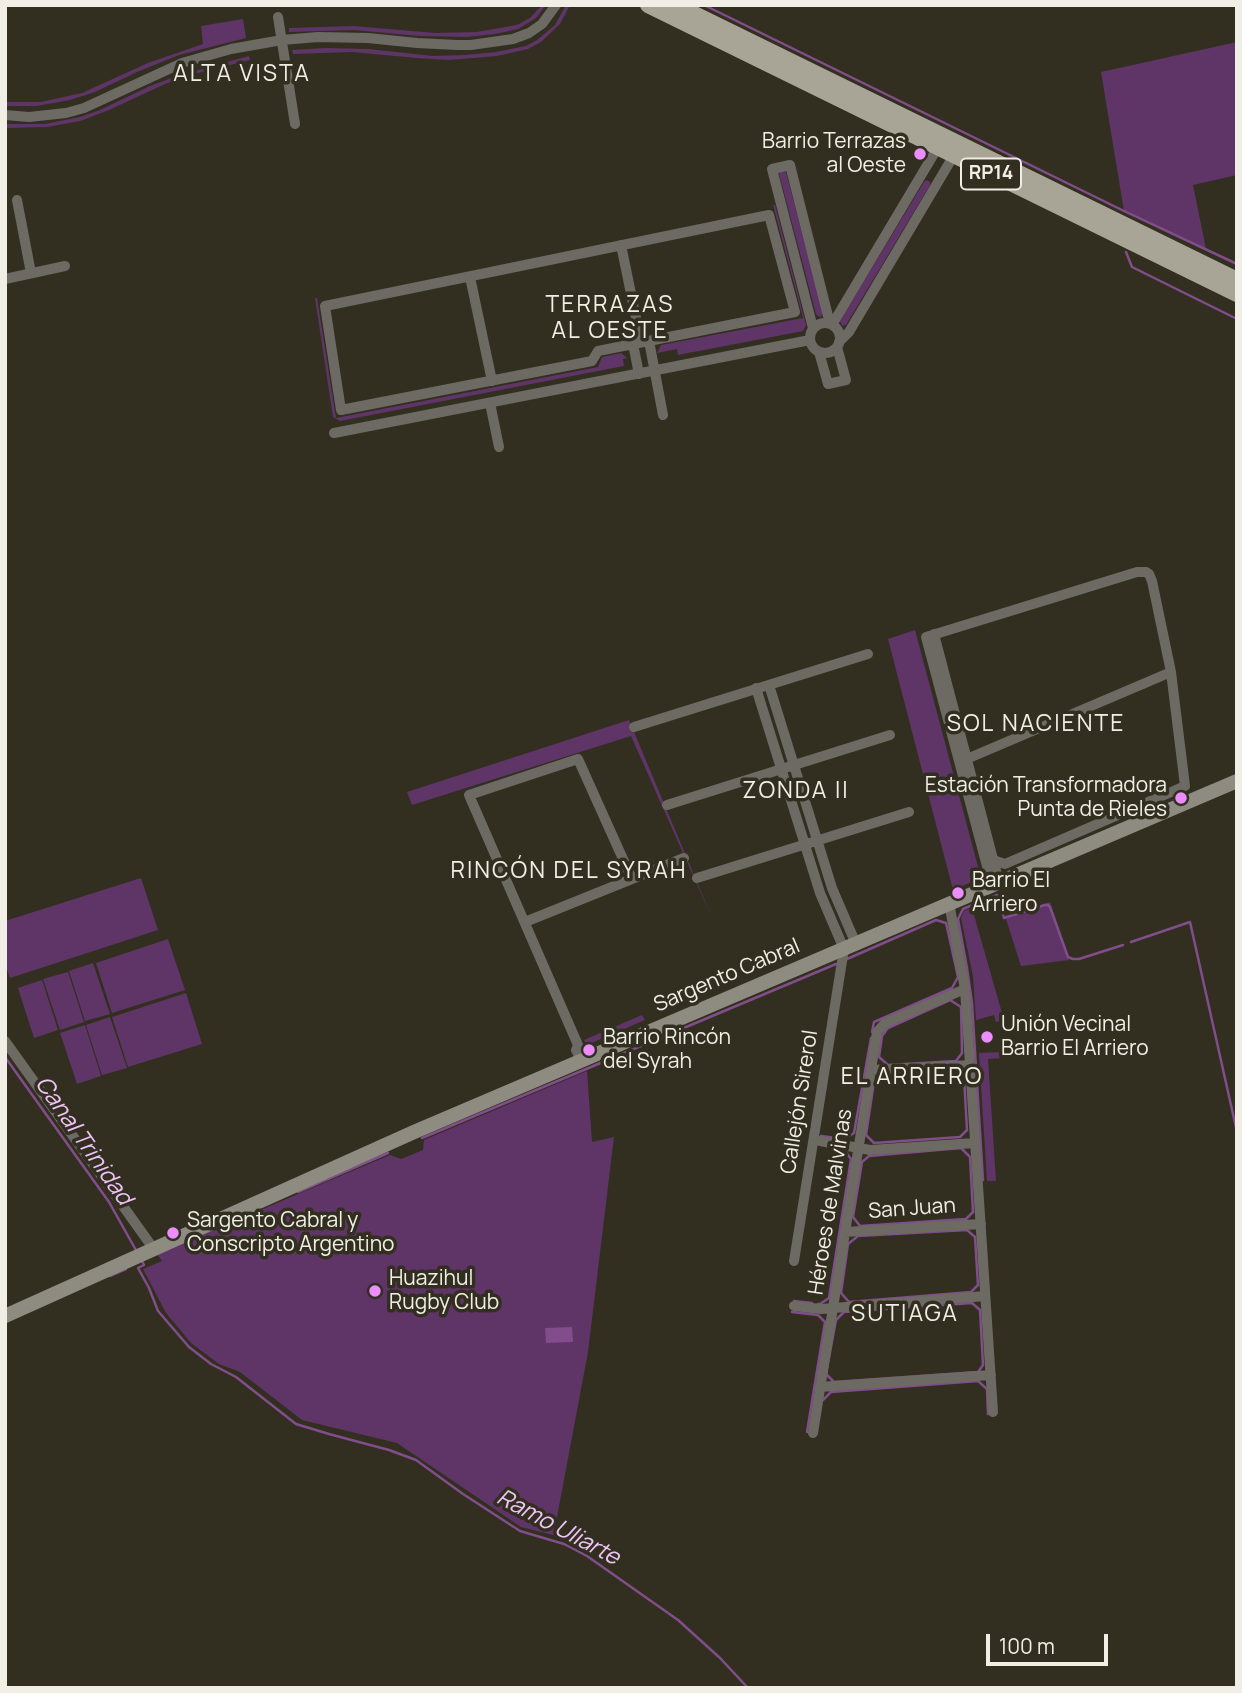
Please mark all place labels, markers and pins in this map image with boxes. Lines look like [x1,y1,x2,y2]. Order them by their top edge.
place label: Barrio Terrazas al Oeste [762,129,906,179]
marker: Barrio Terrazas al Oeste [912,146,928,162]
place label: Estación Transformadora Punta de Rieles [925,773,1167,823]
marker: Estación Transformadora Punta de Rieles [1173,790,1189,806]
place label: Barrio El Arriero [972,868,1050,918]
marker: Barrio El Arriero [950,885,966,901]
place label: Unión Vecinal Barrio El Arriero [1001,1012,1149,1062]
place label: Barrio Rincón del Syrah [603,1025,731,1075]
marker: Unión Vecinal Barrio El Arriero [979,1029,995,1045]
marker: Barrio Rincón del Syrah [581,1042,597,1058]
place label: Sargento Cabral y Conscripto Argentino [187,1208,395,1258]
marker: Sargento Cabral y Conscripto Argentino [165,1225,181,1241]
place label: Huazihul Rugby Club [389,1266,499,1316]
marker: Huazihul Rugby Club [367,1283,383,1299]

